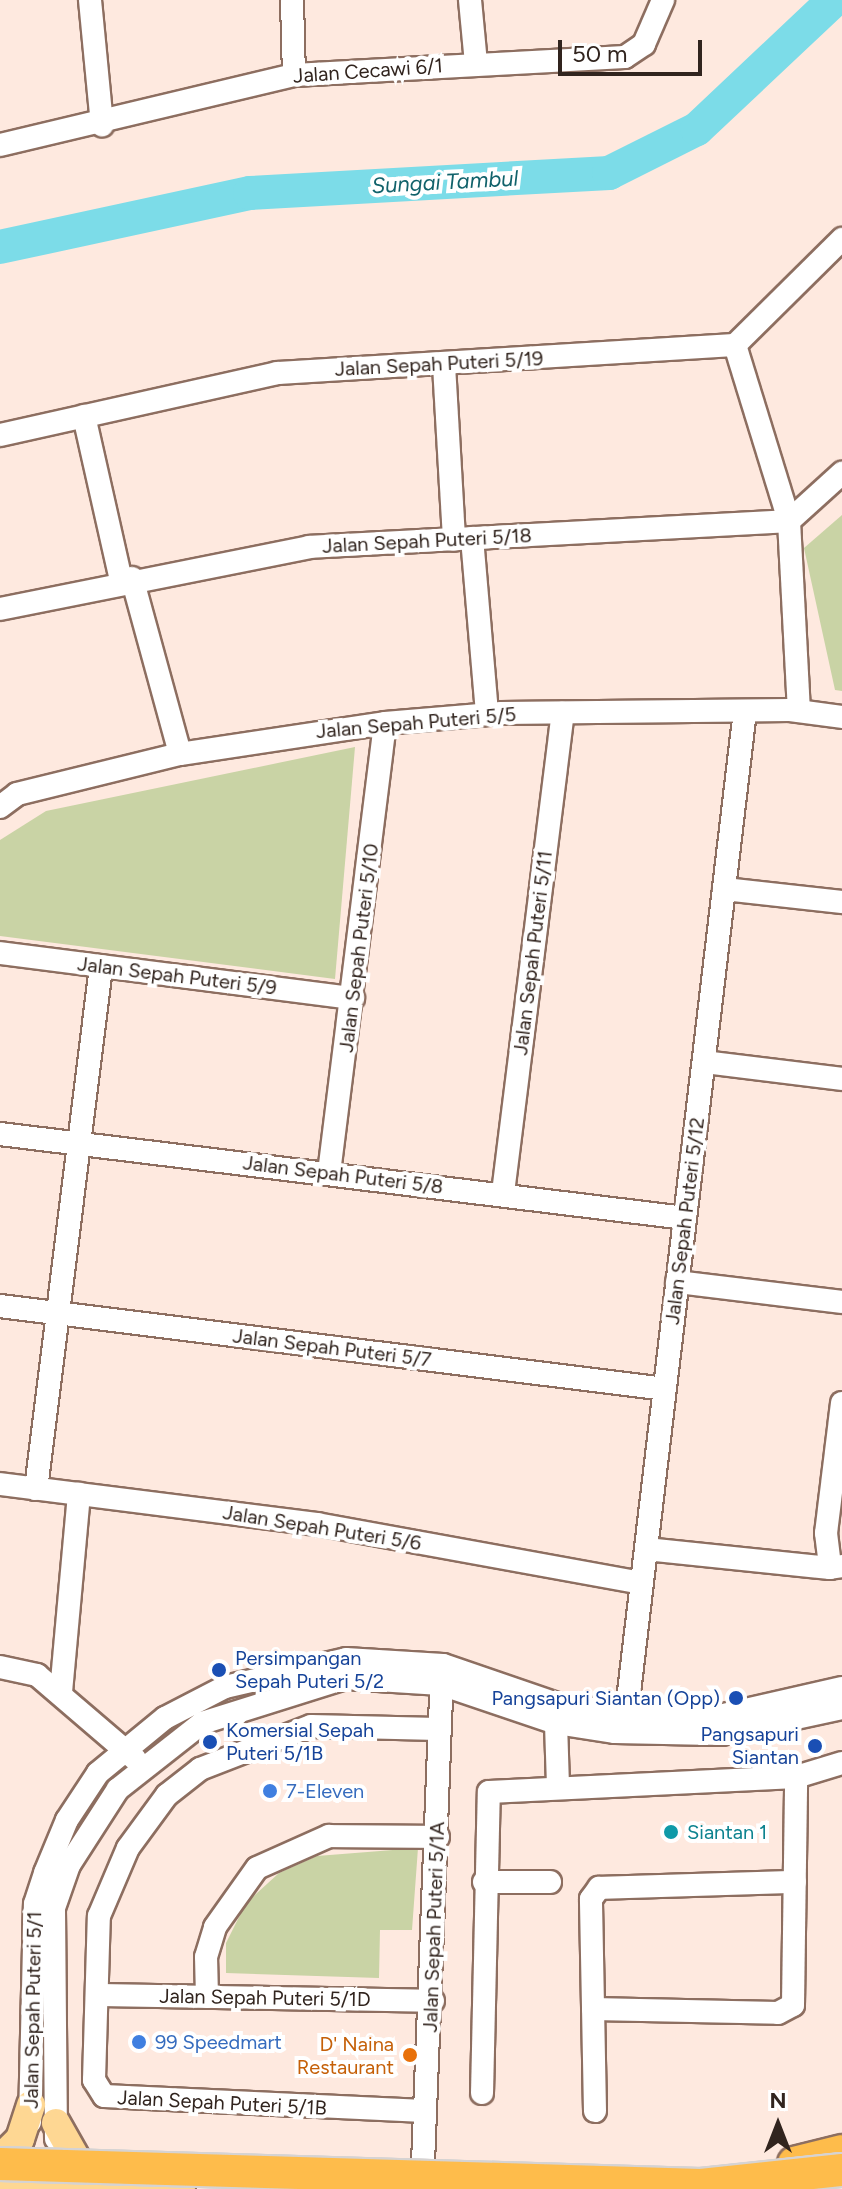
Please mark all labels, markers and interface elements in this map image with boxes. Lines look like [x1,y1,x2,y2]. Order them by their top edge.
scale bar [562,24,706,74]
text: 50 m [572,39,628,68]
street label: Jalan Cecawi 6/1 [292,54,444,88]
water label: Sungai Tambul [371,165,519,199]
street label: Jalan Sepah Puteri 5/19 [334,347,544,381]
street label: Jalan Sepah Puteri 5/18 [322,524,532,558]
street label: Jalan Sepah Puteri 5/5 [315,702,517,744]
street label: Jalan Sepah Puteri 5/10 [334,842,384,1054]
street label: Jalan Sepah Puteri 5/11 [509,849,557,1057]
street label: Jalan Sepah Puteri 5/9 [76,952,278,1000]
street label: Jalan Sepah Puteri 5/12 [660,1116,710,1326]
street label: Jalan Sepah Puteri 5/8 [242,1151,444,1199]
street label: Jalan Sepah Puteri 5/7 [231,1324,433,1372]
street label: Jalan Sepah Puteri 5/6 [221,1500,423,1556]
place label: Persimpangan Sepah Puteri 5/2 [235,1646,384,1693]
marker: Persimpangan Sepah Puteri 5/2 [210,1661,228,1679]
place label: Pangsapuri Siantan (Opp) [491,1686,720,1710]
marker: Pangsapuri Siantan (Opp) [727,1689,745,1707]
place label: Komersial Sepah Puteri 5/1B [226,1718,374,1765]
place label: Pangsapuri Siantan [701,1722,799,1769]
marker: Komersial Sepah Puteri 5/1B [201,1733,219,1751]
marker: Pangsapuri Siantan [806,1737,824,1755]
place label: 7-Eleven [286,1779,364,1803]
marker: 7-Eleven [261,1782,279,1800]
place label: Siantan 1 [687,1820,767,1844]
street label: Jalan Sepah Puteri 5/1A [418,1821,450,2033]
marker: Siantan 1 [662,1823,680,1841]
street label: Jalan Sepah Puteri 5/1 [19,1911,47,2109]
street label: Jalan Sepah Puteri 5/1D [159,1984,371,2012]
place label: 99 Speedmart [155,2030,282,2054]
place label: D' Naina Restaurant [297,2032,394,2079]
marker: 99 Speedmart [130,2033,148,2051]
marker: D' Naina Restaurant [401,2046,419,2064]
north arrow [738,2085,818,2165]
street label: Jalan Sepah Puteri 5/1B [117,2086,327,2120]
text: N [769,2087,787,2114]

